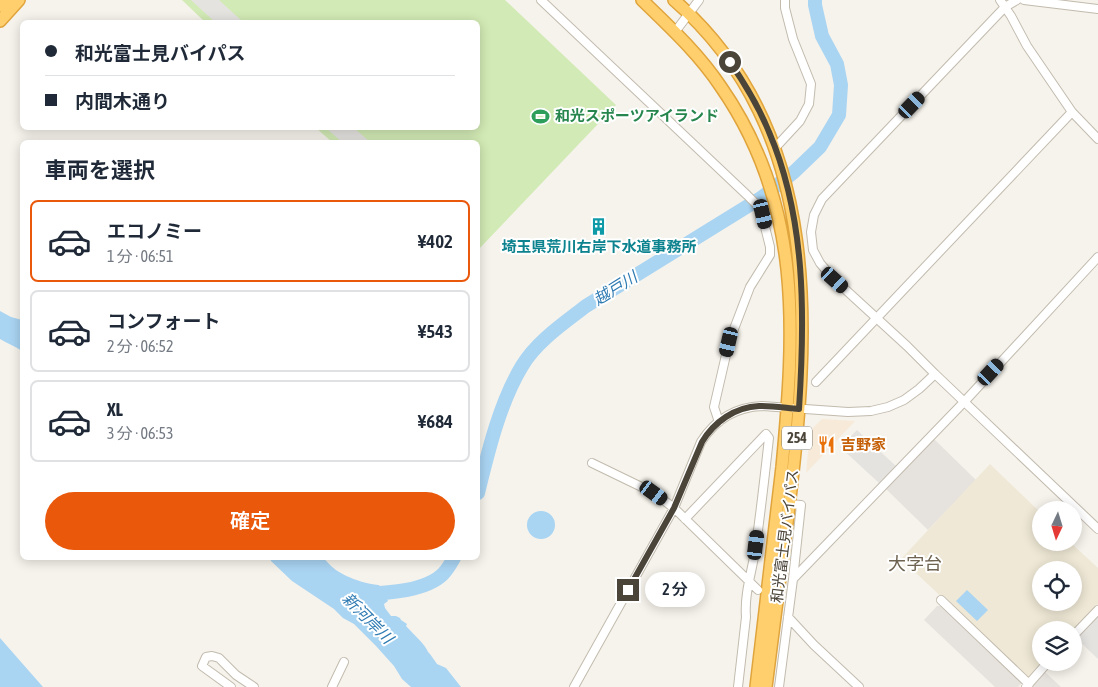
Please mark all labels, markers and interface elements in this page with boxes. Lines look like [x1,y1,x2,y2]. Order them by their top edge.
text: 和光富士見バイパス [75,42,246,64]
route start [719,51,741,73]
car [896,89,927,121]
text: 内間木通り [75,90,170,112]
sports icon: 和光スポーツアイランド [531,106,551,126]
place label: 和光スポーツアイランド [555,107,719,124]
text: 車両を選択 [45,157,155,183]
car [752,198,773,230]
building icon: 埼玉県荒川右岸下水道事務所 [589,216,609,236]
icon: car [47,219,92,264]
text: エコノミー [107,220,202,242]
text: ¥402 [418,230,453,252]
place label: 埼玉県荒川右岸下水道事務所 [501,238,697,255]
text: 1 分 · 06:51 [107,247,173,265]
car [818,264,851,296]
water label: 越戸川 [590,267,642,308]
icon: car [47,309,92,354]
text: コンフォート [107,310,220,332]
text: ¥543 [418,320,453,342]
car [718,326,739,358]
text: 2 分 · 06:52 [107,337,173,355]
car [975,356,1006,388]
text: XL [107,398,123,420]
icon: car [47,399,92,444]
text: ¥684 [418,410,453,432]
text: 3 分 · 06:53 [107,424,173,442]
road number: 254 [782,426,812,449]
restaurant icon: 吉野家 [817,435,837,455]
place label: 吉野家 [841,436,886,453]
street label: 和光富士見バイパス [768,468,801,604]
car [637,478,670,508]
button: 確定 [45,492,455,550]
north arrow [1032,501,1082,551]
map controls [1032,501,1082,671]
car [746,529,765,561]
district label: 大字台 [888,553,942,574]
button: locate [1032,561,1082,611]
callout: 2 分 [646,572,706,608]
route end [617,579,639,601]
text: 2 分 [662,580,688,598]
water label: 新河岸川 [339,589,398,648]
button: layers [1032,621,1082,671]

